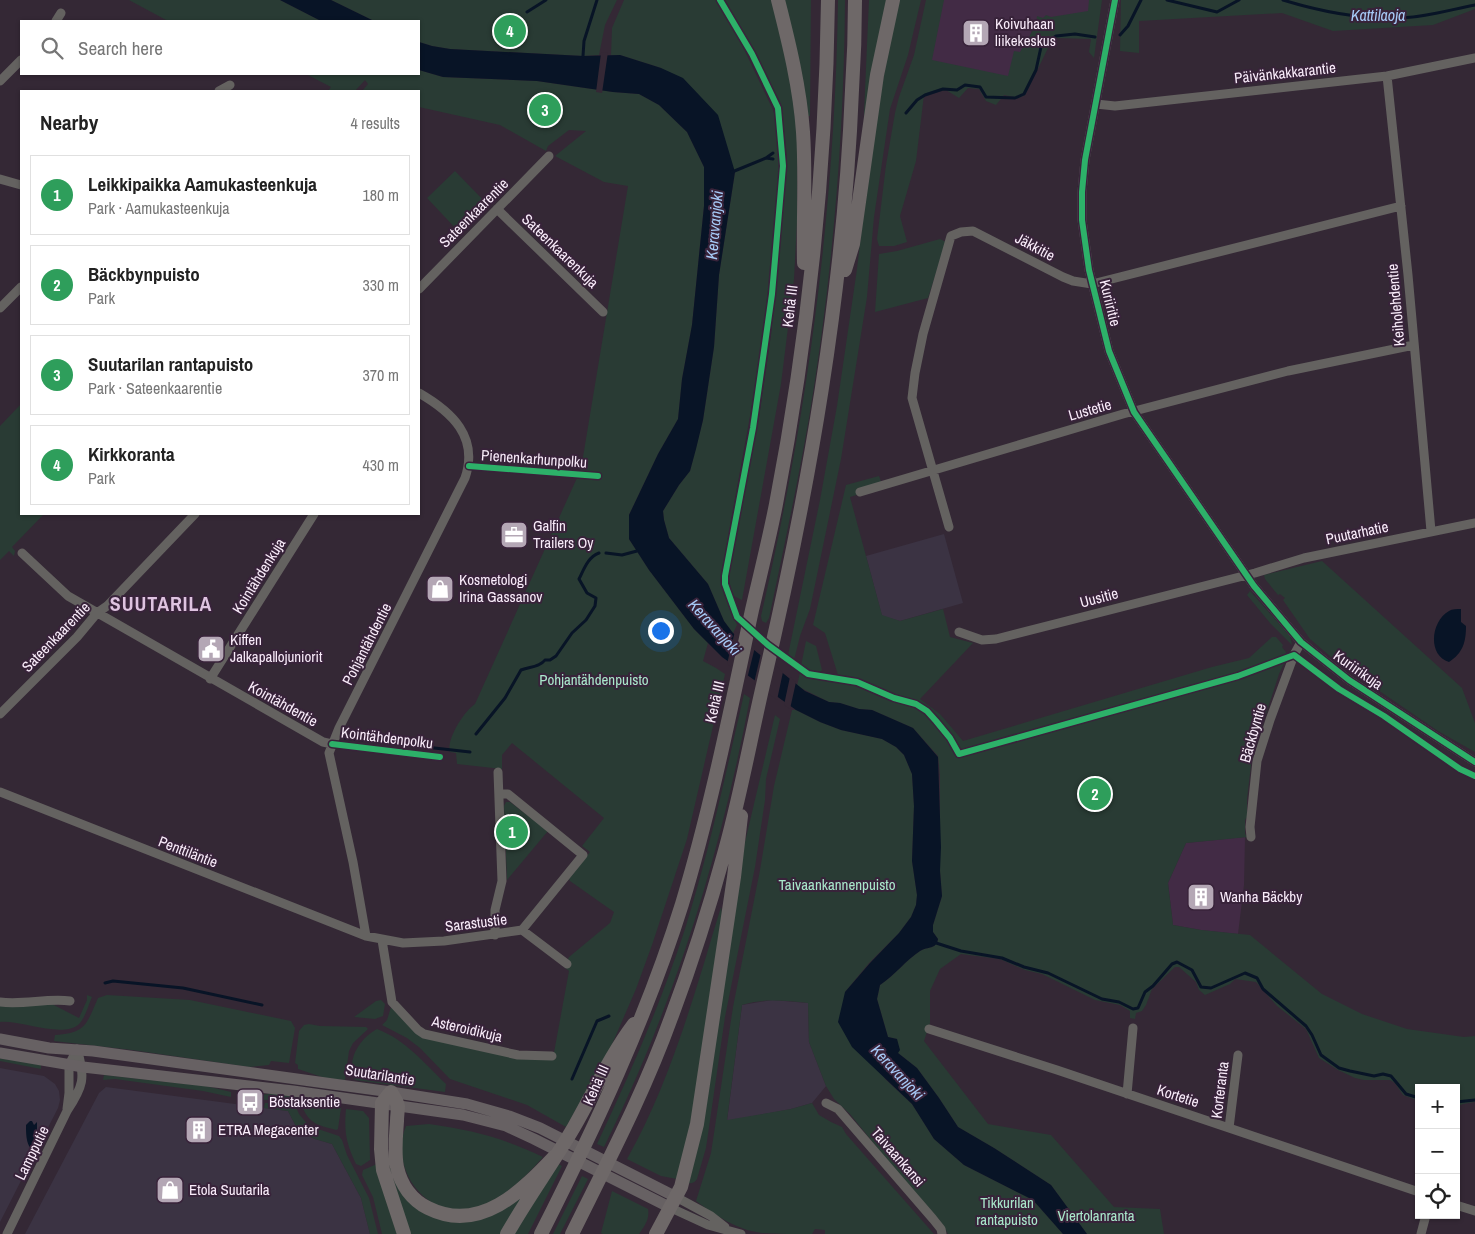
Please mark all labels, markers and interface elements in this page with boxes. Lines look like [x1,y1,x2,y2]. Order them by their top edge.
water label: Kattilaoja [1351,4,1405,26]
pin: 4 [494,12,526,50]
place label: Koivuhaan liikekeskus [995,13,1056,51]
building icon: Koivuhaan liikekeskus [961,18,991,48]
search box [20,20,420,75]
icon: search [38,34,66,62]
text: Search here [78,35,163,61]
street label: Päivänkakkarantie [1233,57,1337,88]
pin: 3 [529,91,561,129]
text: Nearby [40,108,98,137]
text: 4 results [350,112,400,134]
text: Leikkipaikka Aamukasteenkuja [88,171,317,197]
street label: Sateenkaarentie [434,173,513,252]
text: 1 [53,184,61,206]
text: 180 m [363,184,399,206]
water label: Keravanjoki [700,189,728,260]
text: Park · Aamukasteenkuja [88,197,230,219]
street label: Sateenkaarenkuja [517,209,603,293]
street label: Jäkkitie [1012,227,1059,266]
text: Bäckbynpuisto [88,261,200,287]
street label: Keiholehdentie [1381,263,1410,347]
text: 2 [53,274,61,296]
text: 330 m [363,274,399,296]
street label: Kuriiritie [1095,277,1126,328]
street label: Kehä III [776,284,803,328]
text: Park [88,287,115,309]
text: Suutarilan rantapuisto [88,351,253,377]
text: 3 [53,364,61,386]
text: 370 m [363,364,399,386]
text: Park · Sateenkaarentie [88,377,222,399]
street label: Lustetie [1066,393,1114,426]
text: Kirkkoranta [88,441,175,467]
street label: Pienenkarhunpolku [480,444,588,473]
text: 4 [53,454,61,476]
text: 430 m [363,454,399,476]
text: Park [88,467,115,489]
place label: Galfin Trailers Oy [533,515,594,553]
street label: Puutarhatie [1324,516,1390,549]
office icon: Galfin Trailers Oy [499,520,529,550]
street label: Kointähdenkuja [227,534,290,618]
place label: Kosmetologi Irina Gassanov [459,569,543,607]
shop icon: Kosmetologi Irina Gassanov [425,574,455,604]
street label: Uusitie [1077,582,1121,613]
district label: SUUTARILA [110,590,212,617]
water label: Keravanjoki [684,594,747,660]
street label: Sateenkaarentie [17,597,95,676]
street label: Pohjantähdentie [337,599,396,688]
your location [648,618,674,644]
place label: Kiffen Jalkapallojuniorit [230,629,323,667]
public building icon: Kiffen Jalkapallojuniorit [196,634,226,664]
street label: Kuriirikuja [1329,645,1387,694]
park label: Pohjantähdenpuisto [539,669,649,690]
street label: Kointähdentie [245,676,322,731]
street label: Kehä III [700,679,730,725]
street label: Bäckbyntie [1234,701,1271,765]
street label: Kointähdenpolku [340,721,434,754]
pin: 2 [1079,775,1111,813]
pin: 1 [496,813,528,851]
street label: Penttiläntie [155,831,221,873]
park label: Taivaankannenpuisto [778,874,896,895]
building icon: Wanha Bäckby [1186,882,1216,912]
place label: Wanha Bäckby [1220,886,1303,907]
street label: Sarastustie [444,908,508,937]
street label: Asteroidikuja [429,1010,505,1047]
water label: Keravanjoki [866,1039,930,1105]
street label: Suutarilantie [344,1059,416,1090]
street label: Korteranta [1206,1060,1233,1120]
street label: Kehä III [577,1061,614,1108]
street label: Kortetie [1154,1079,1202,1112]
map controls [1415,1084,1460,1219]
button: + [1415,1084,1460,1129]
bus stop icon: Böstaksentie [235,1087,265,1117]
place label: Böstaksentie [269,1091,340,1112]
building icon: ETRA Megacenter [184,1115,214,1145]
place label: ETRA Megacenter [218,1119,319,1140]
street label: Lampputie [9,1122,54,1184]
street label: Taivaankansi [867,1122,930,1191]
button: − [1415,1129,1460,1174]
button: locate [1415,1174,1460,1219]
shop icon: Etola Suutarila [155,1175,185,1205]
place label: Etola Suutarila [189,1179,270,1200]
park label: Tikkurilan rantapuisto [976,1192,1038,1230]
park label: Viertolanranta [1057,1205,1135,1226]

